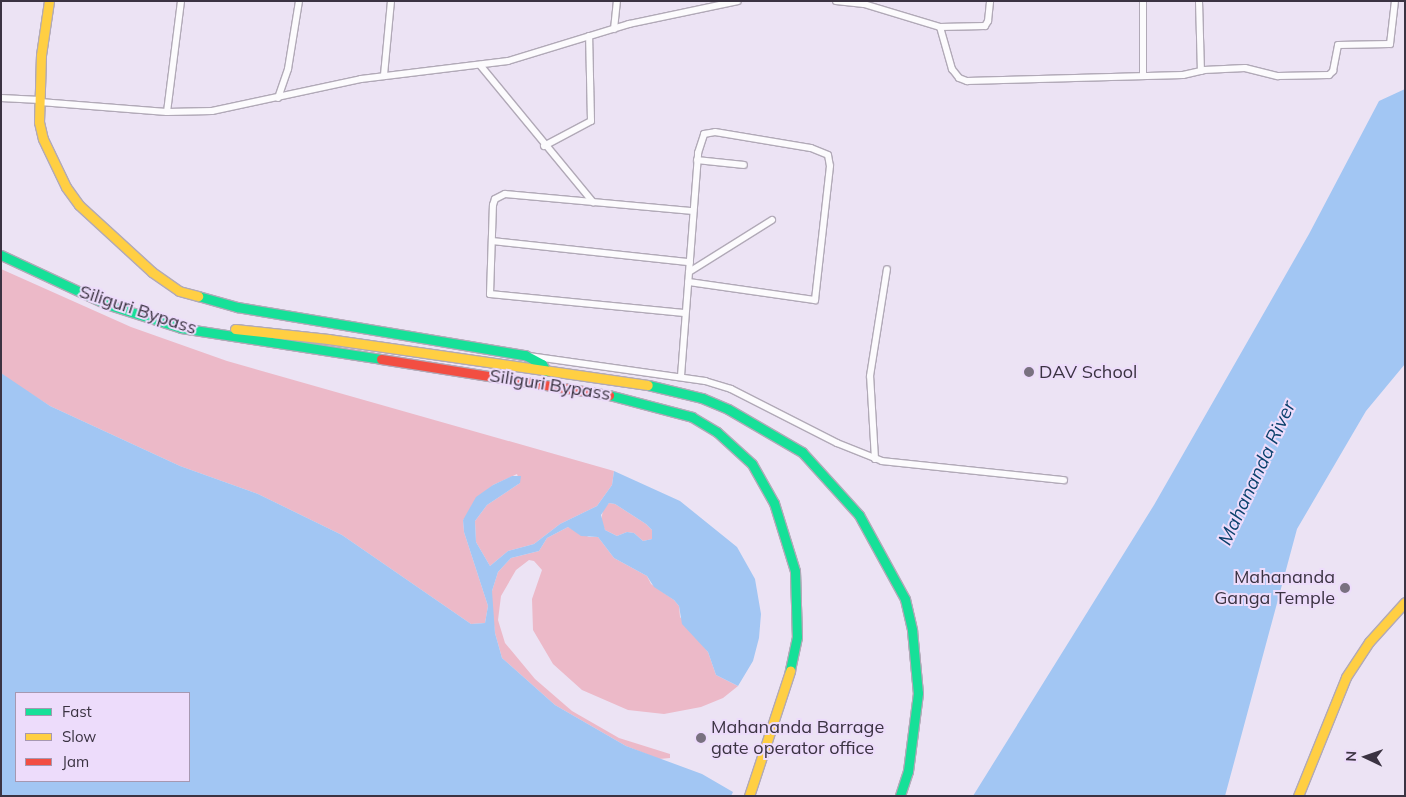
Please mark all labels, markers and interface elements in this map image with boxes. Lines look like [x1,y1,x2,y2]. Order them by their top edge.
street label: Siliguri Bypass [77,281,199,339]
place label: DAV School [1039,361,1137,383]
street label: Siliguri Bypass [488,365,612,405]
marker: DAV School [1023,366,1035,378]
water label: Mahananda River [1214,397,1300,549]
place label: Mahananda Ganga Temple [1214,567,1335,610]
marker: Mahananda Ganga Temple [1339,582,1351,594]
legend [15,692,190,782]
text: Fast [62,702,92,721]
place label: Mahananda Barrage gate operator office [711,717,884,760]
text: Slow [62,727,96,746]
marker: Mahananda Barrage gate operator office [695,732,707,744]
north arrow [1341,732,1391,782]
text: N [1342,750,1360,762]
text: Jam [62,752,89,771]

